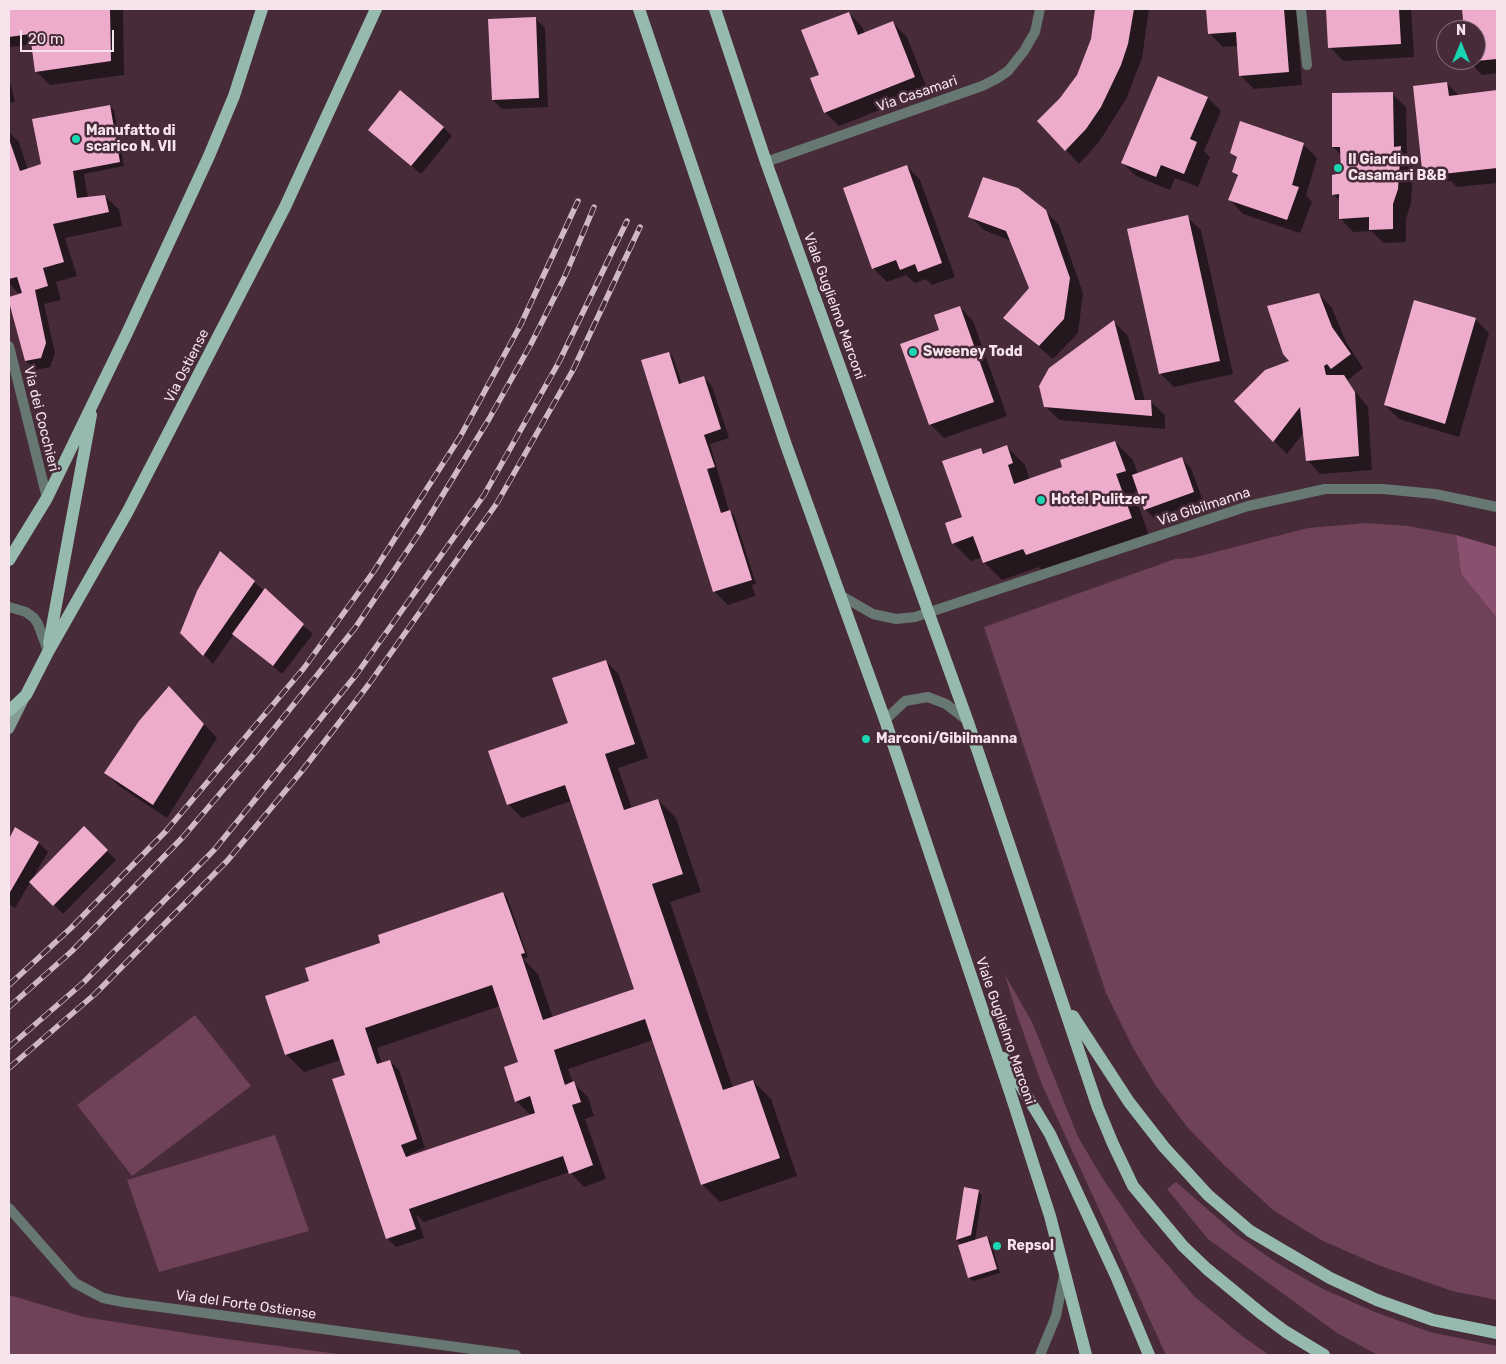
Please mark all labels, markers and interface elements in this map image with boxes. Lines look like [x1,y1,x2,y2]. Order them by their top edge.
scale bar [22,20,116,52]
north arrow [1436,20,1486,70]
text: N [1456,22,1466,39]
text: 20 m [28,30,63,48]
street label: Via Casamari [874,72,960,116]
place label: Manufatto di scarico N. VII [86,123,176,156]
marker: Manufatto di scarico N. VII [70,133,82,145]
place label: Il Giardino Casamari B&B [1348,152,1447,184]
marker: Il Giardino Casamari B&B [1332,162,1344,174]
street label: Viale Guglielmo Marconi [800,230,868,382]
street label: Via Ostiense [161,326,213,406]
place label: Sweeney Todd [923,344,1023,360]
marker: Sweeney Todd [907,346,919,358]
street label: Via dei Cocchieri [20,365,62,473]
street label: Via Gibilmanna [1155,484,1253,530]
place label: Hotel Pulitzer [1051,492,1147,508]
marker: Hotel Pulitzer [1035,494,1047,506]
place label: Marconi/Gibilmanna [876,731,1017,747]
marker: Marconi/Gibilmanna [860,733,872,745]
street label: Viale Guglielmo Marconi [972,955,1038,1107]
place label: Repsol [1007,1238,1054,1254]
marker: Repsol [991,1240,1003,1252]
street label: Via del Forte Ostiense [175,1287,317,1323]

